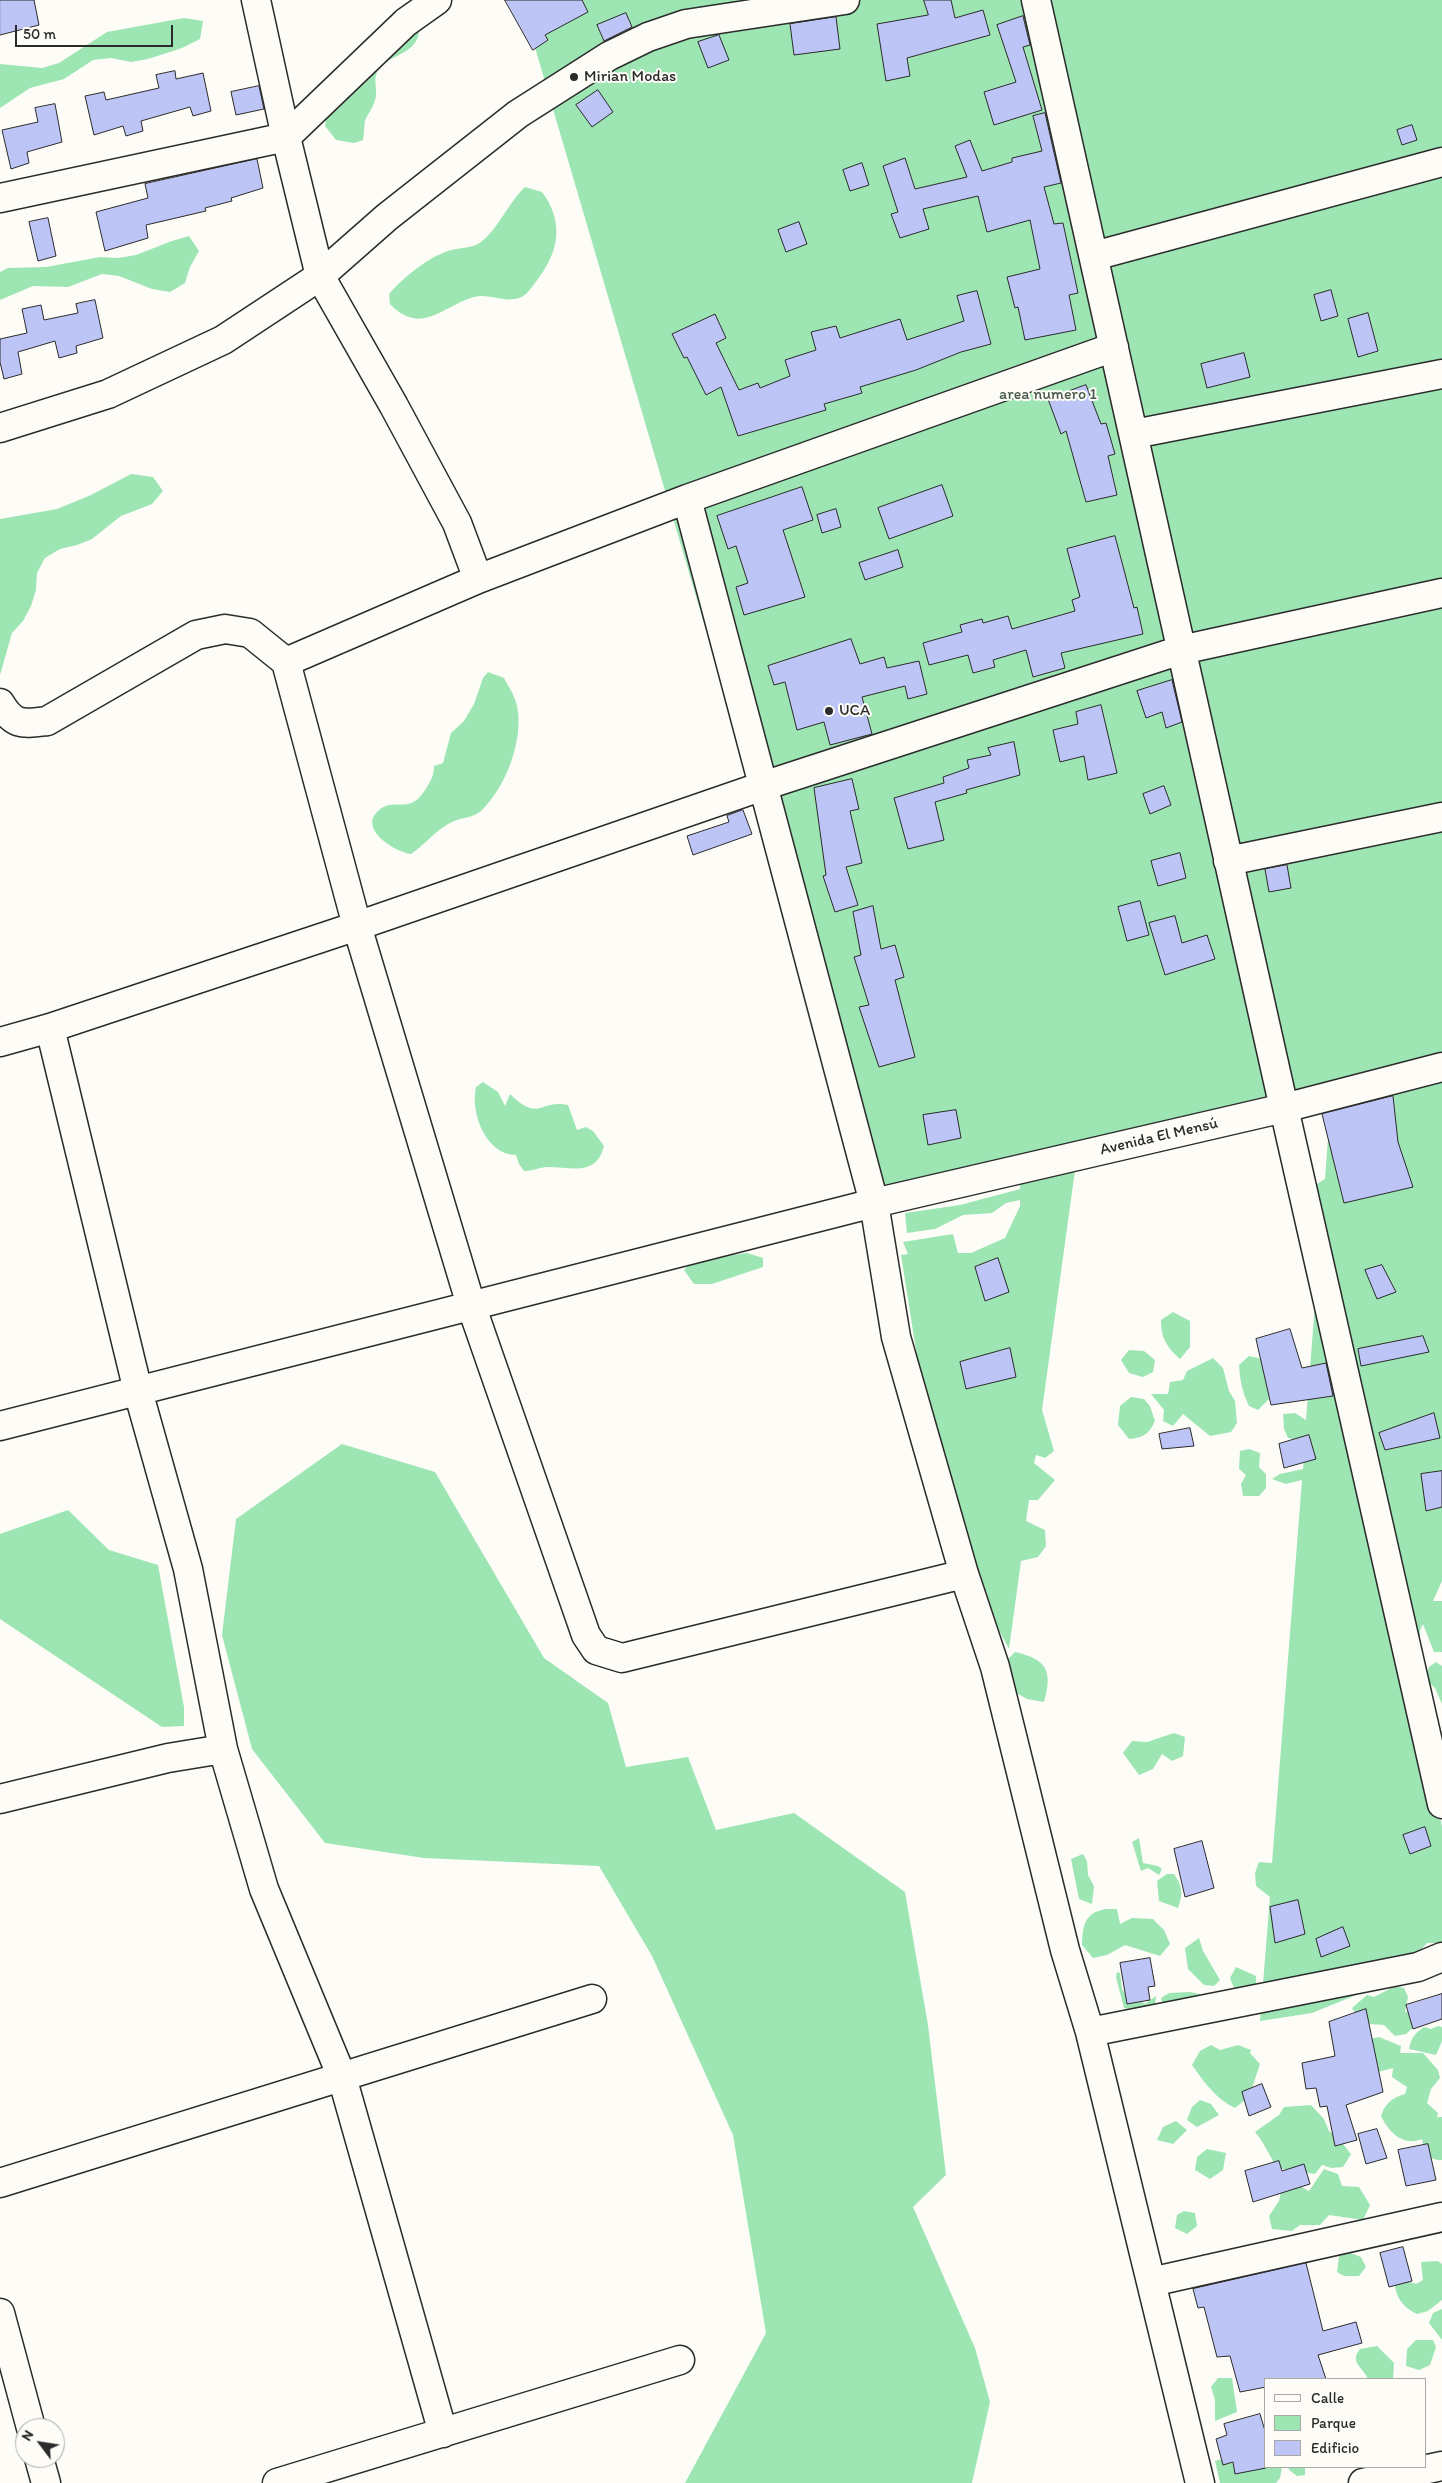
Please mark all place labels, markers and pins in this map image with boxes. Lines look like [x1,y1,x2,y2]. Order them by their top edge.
place label: Mirian Modas [584,67,676,87]
marker: Mirian Modas [568,71,580,83]
place label: UCA [839,701,870,721]
marker: UCA [823,705,835,717]

